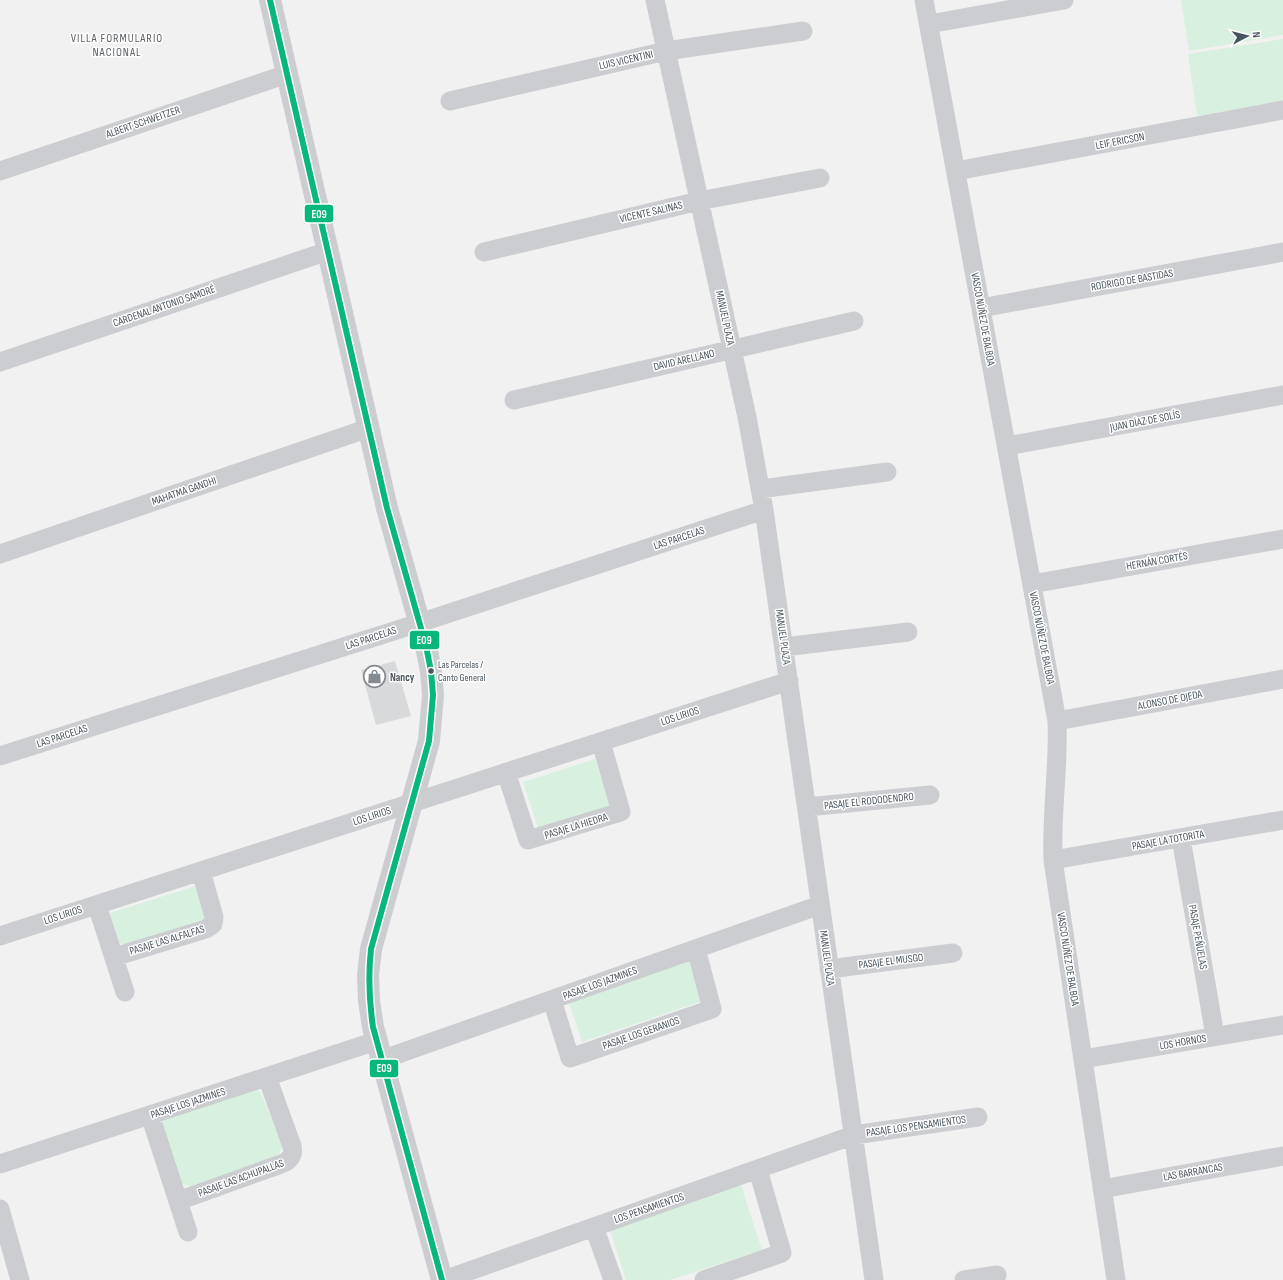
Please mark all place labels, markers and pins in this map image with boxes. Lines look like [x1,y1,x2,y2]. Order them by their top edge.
place label: Las Parcelas / Canto General [438,659,485,684]
shop icon: Nancy [361,664,387,690]
marker: Las Parcelas / Canto General [426,666,436,676]
place label: Nancy [390,671,415,684]

